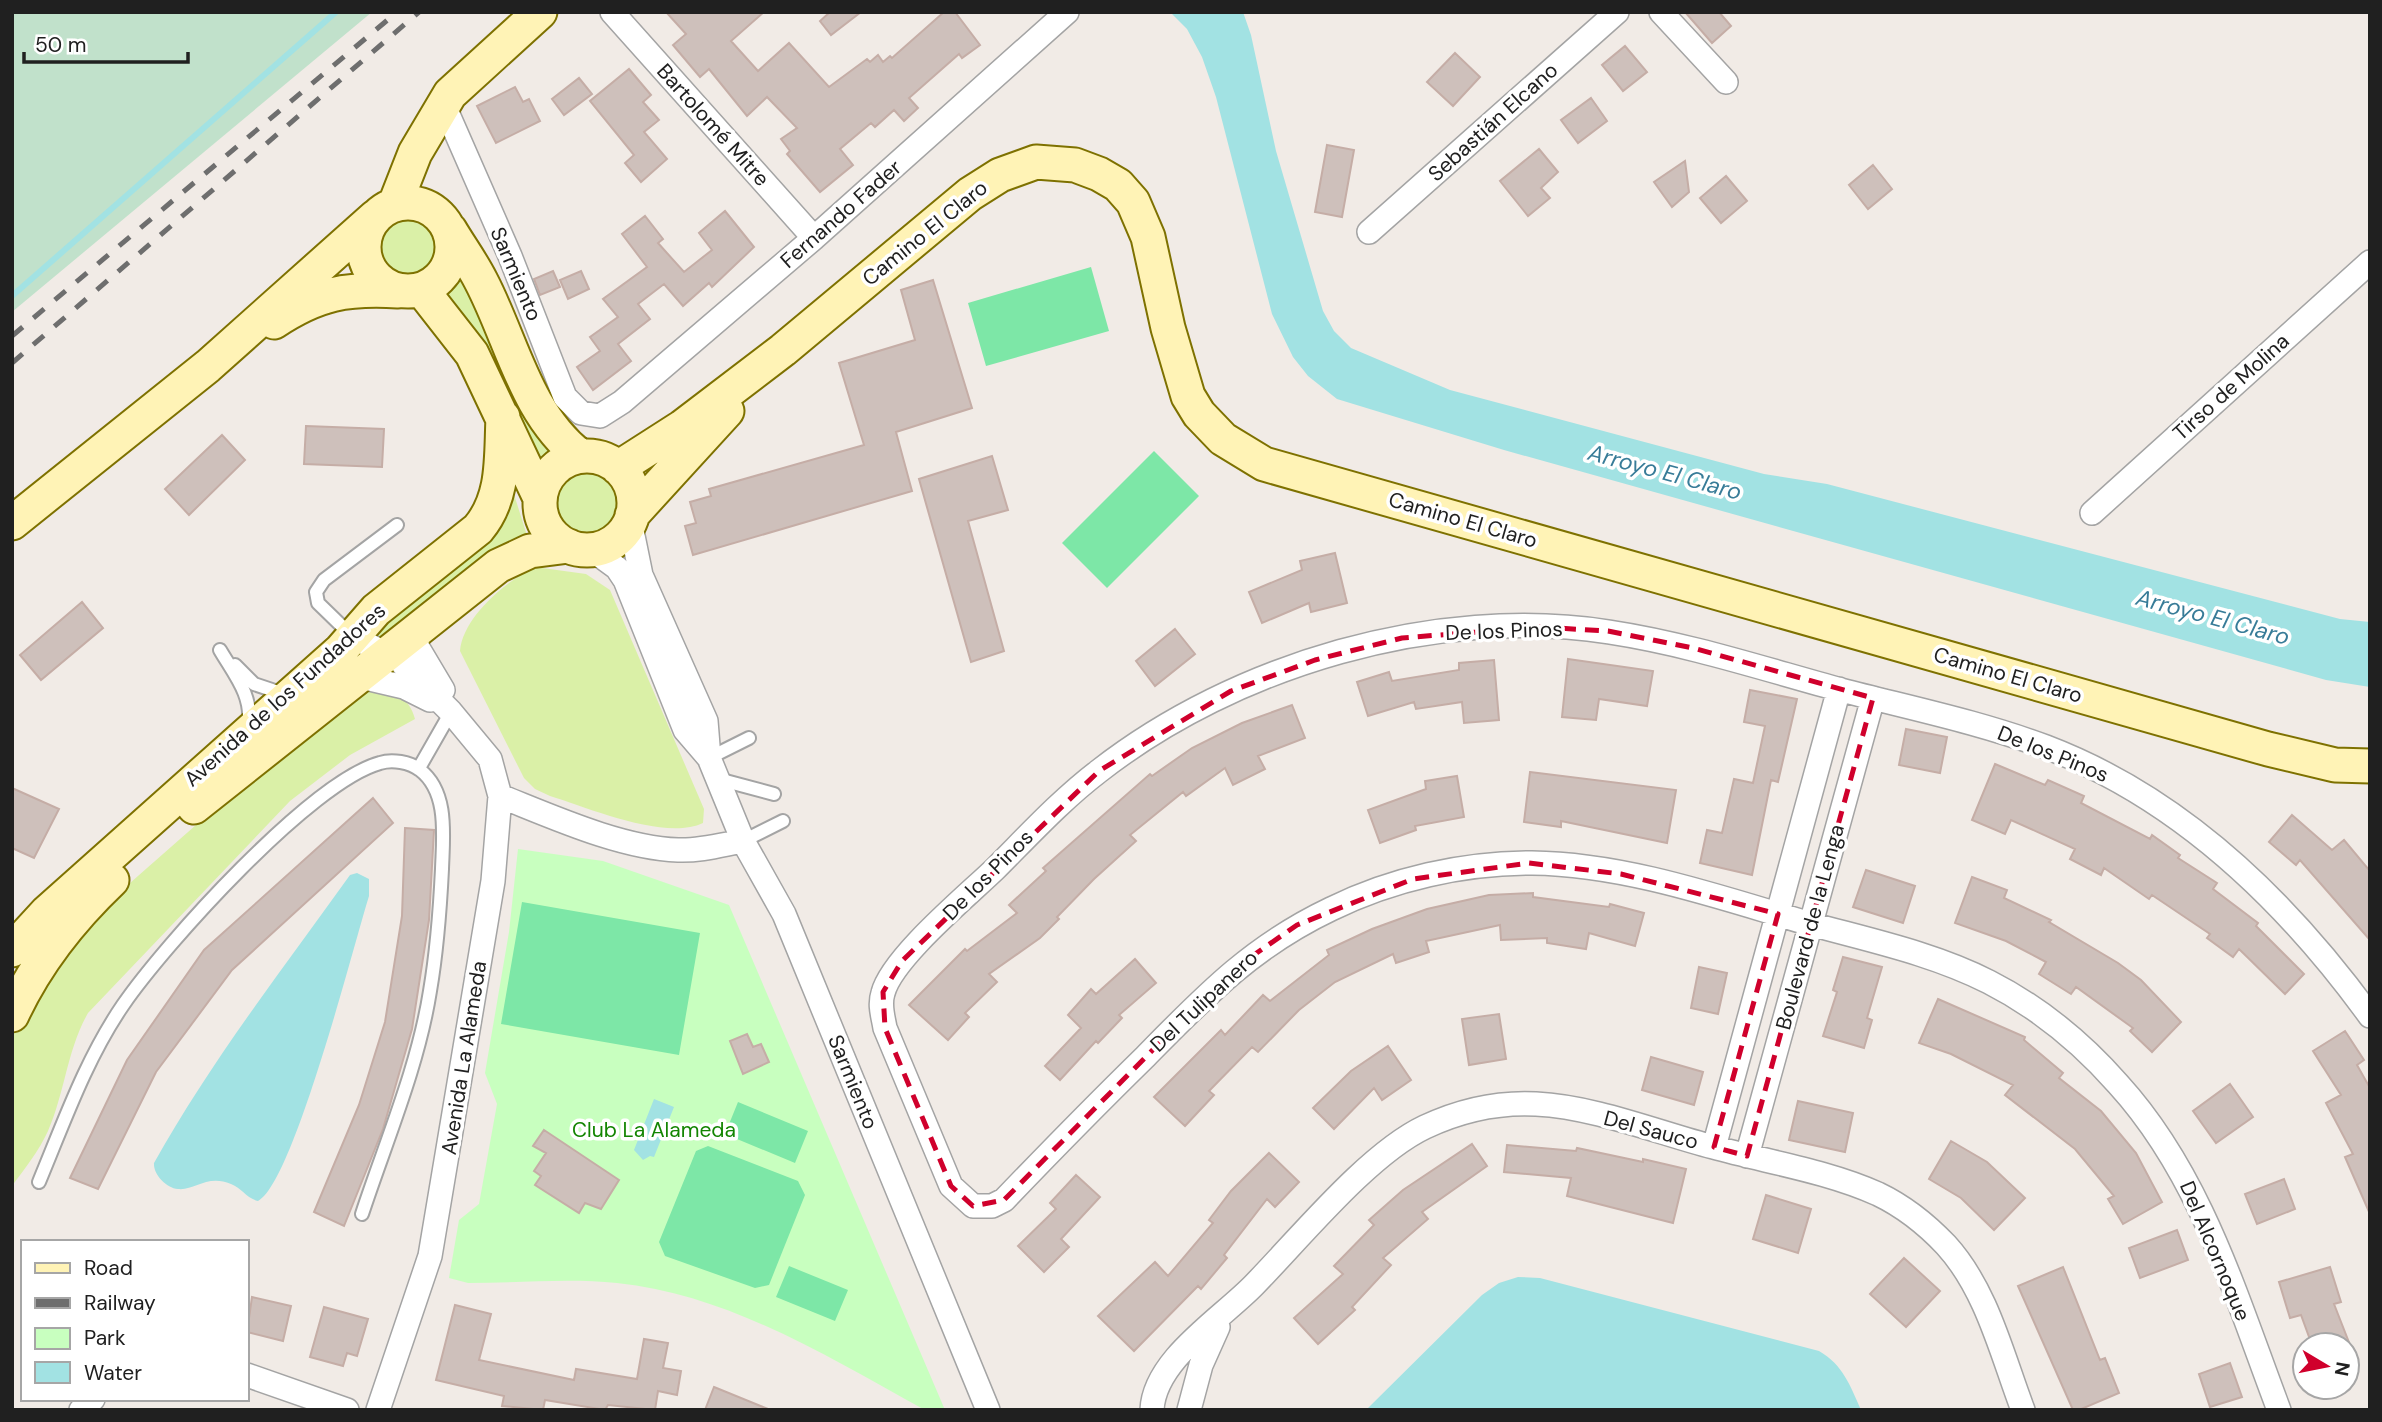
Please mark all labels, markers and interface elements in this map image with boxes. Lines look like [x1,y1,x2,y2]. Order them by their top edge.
scale bar [24,21,189,65]
text: 50 m [35,31,86,59]
street label: Sebastián Elcano [1422,56,1564,188]
street label: Bartolomé Mitre [650,58,776,192]
street label: Fernando Fader [774,153,908,274]
street label: Camino El Claro [857,174,993,292]
street label: Sarmiento [484,223,548,325]
street label: Tirso de Molina [2167,327,2295,447]
water label: Arroyo El Claro [1584,437,1745,507]
street label: Camino El Claro [1385,485,1541,555]
water label: Arroyo El Claro [2132,582,2293,652]
street label: Avenida de los Fundadores [178,597,392,793]
street label: De los Pinos [1445,615,1563,647]
street label: Camino El Claro [1930,640,2086,710]
street label: De los Pinos [1993,719,2113,789]
street label: Boulevard de la Lenga [1769,821,1851,1033]
street label: De los Pinos [937,824,1039,926]
street label: Del Tulipanero [1144,944,1264,1058]
street label: Avenida La Alameda [435,959,493,1157]
street label: Sarmiento [821,1031,885,1133]
street label: Del Sauco [1601,1104,1701,1156]
park label: Club La Alameda [572,1116,736,1144]
street label: Del Alcornoque [2173,1177,2257,1325]
legend [21,1240,248,1401]
text: Road [84,1254,133,1282]
text: Railway [84,1289,156,1317]
text: Park [84,1324,126,1352]
north arrow [2291,1331,2361,1401]
text: Water [84,1359,142,1387]
text: N [2329,1360,2356,1378]

